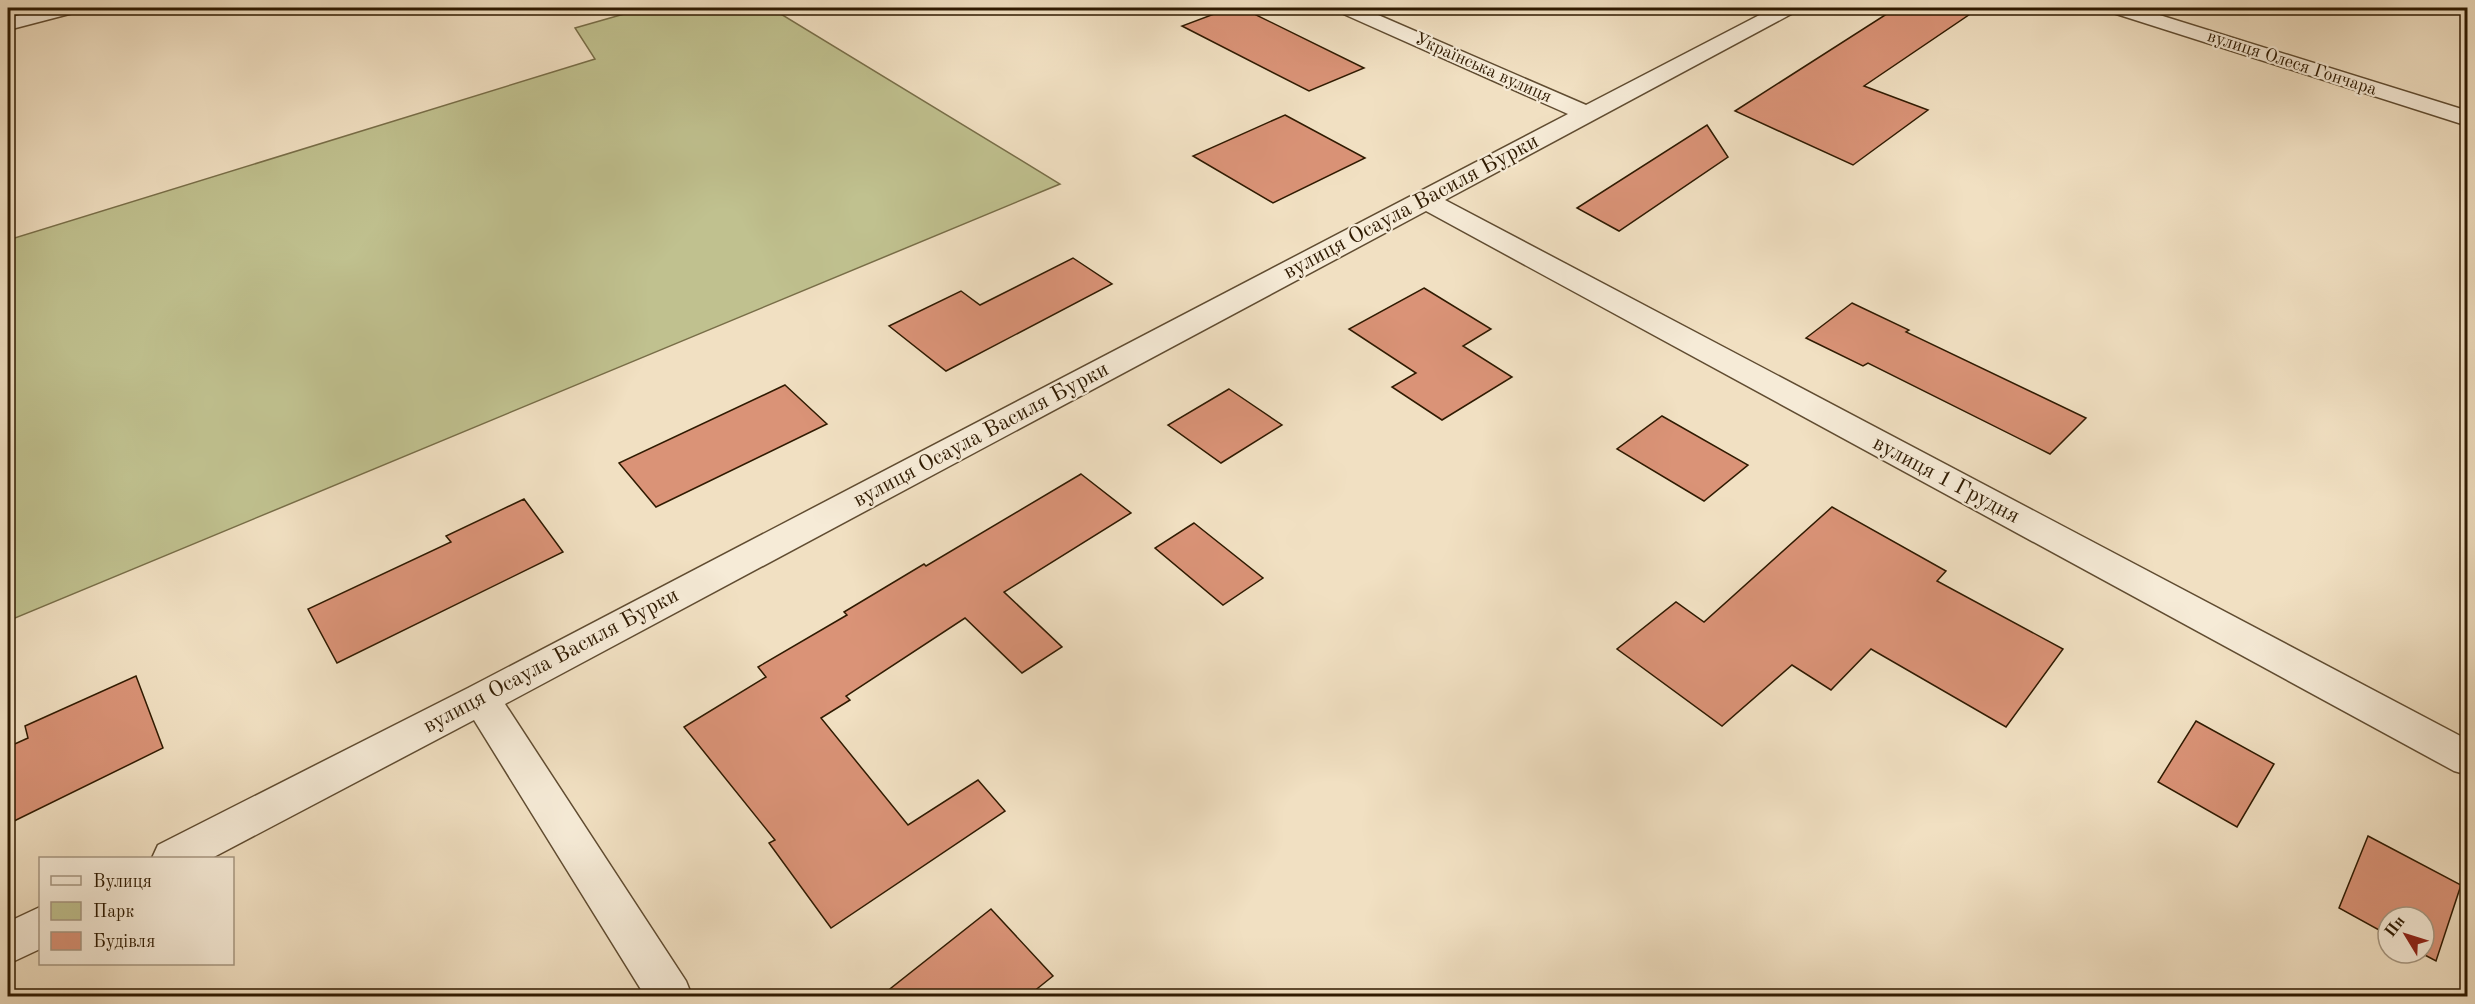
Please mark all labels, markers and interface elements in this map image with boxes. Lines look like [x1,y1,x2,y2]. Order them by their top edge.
street label: вулиця Олеся Гончара [2205,27,2379,99]
street label: Українська вулиця [1412,30,1554,106]
street label: вулиця Осаула Василя Бурки [1280,130,1542,284]
street label: вулиця Осаула Василя Бурки [850,358,1112,512]
street label: вулиця 1 Грудня [1869,432,2023,528]
street label: вулиця Осаула Василя Бурки [420,584,682,738]
legend [39,857,234,965]
text: Вулиця [93,873,152,891]
text: Парк [93,903,134,921]
north arrow [2376,905,2436,965]
text: Пн [2383,913,2409,941]
text: Будівля [93,933,155,951]

